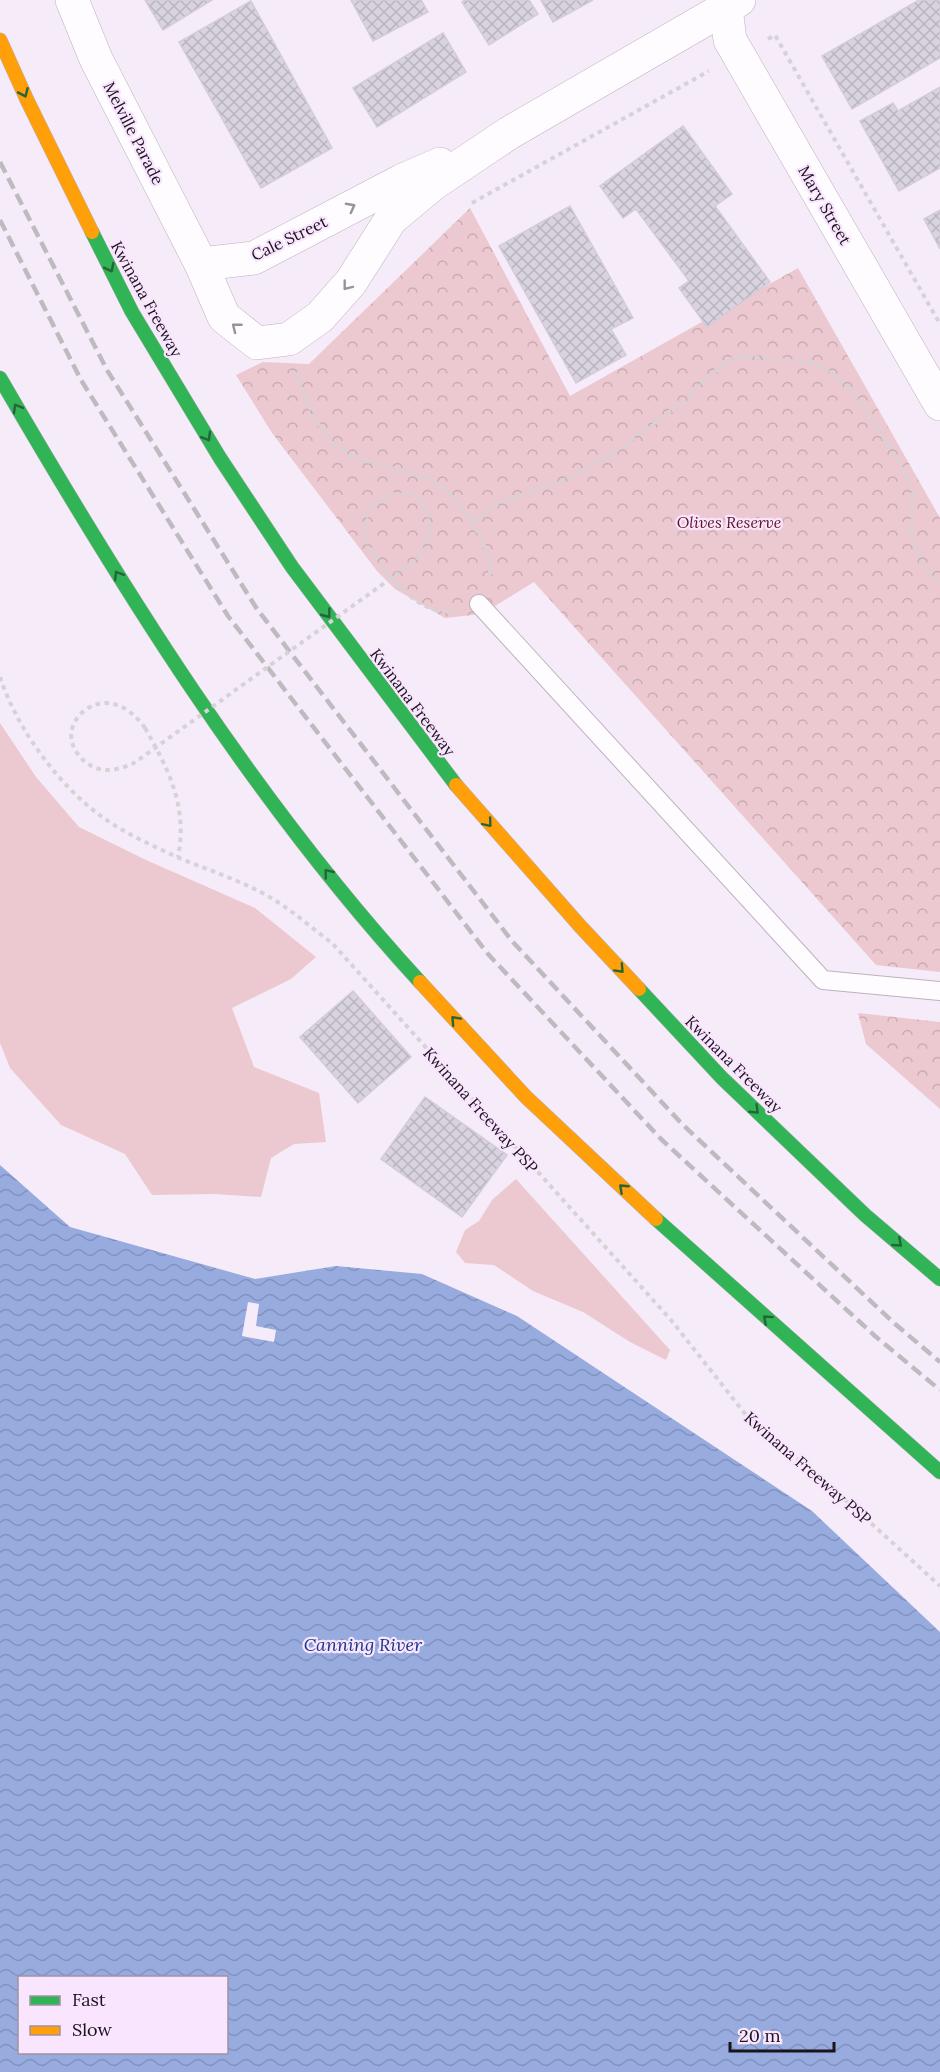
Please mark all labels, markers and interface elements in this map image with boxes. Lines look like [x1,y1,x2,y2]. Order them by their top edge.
street label: Melville Parade [99,78,169,188]
one-way arrow [16,87,28,98]
street label: Mary Street [794,162,856,249]
one-way arrow [345,203,356,214]
street label: Cale Street [248,211,331,265]
street label: Kwinana Freeway [107,238,187,361]
one-way arrow [103,261,115,272]
one-way arrow [343,279,354,290]
one-way arrow [232,323,243,334]
one-way arrow [12,404,24,415]
one-way arrow [200,431,212,441]
park label: Olives Reserve [677,512,782,532]
one-way arrow [113,571,125,581]
one-way arrow [319,607,330,618]
street label: Kwinana Freeway [366,644,460,760]
one-way arrow [481,816,492,827]
one-way arrow [324,869,335,880]
one-way arrow [613,962,624,973]
street label: Kwinana Freeway [681,1011,787,1117]
one-way arrow [452,1017,463,1028]
street label: Kwinana Freeway PSP [419,1043,543,1177]
one-way arrow [748,1102,759,1113]
one-way arrow [619,1184,629,1195]
one-way arrow [891,1236,902,1247]
one-way arrow [763,1315,774,1326]
street label: Kwinana Freeway PSP [740,1407,876,1529]
water label: Canning River [304,1633,423,1656]
legend [18,1976,228,2054]
text: Fast [72,1988,106,2011]
scale bar [730,2015,834,2053]
text: Slow [72,2018,112,2041]
text: 20 m [739,2024,781,2047]

